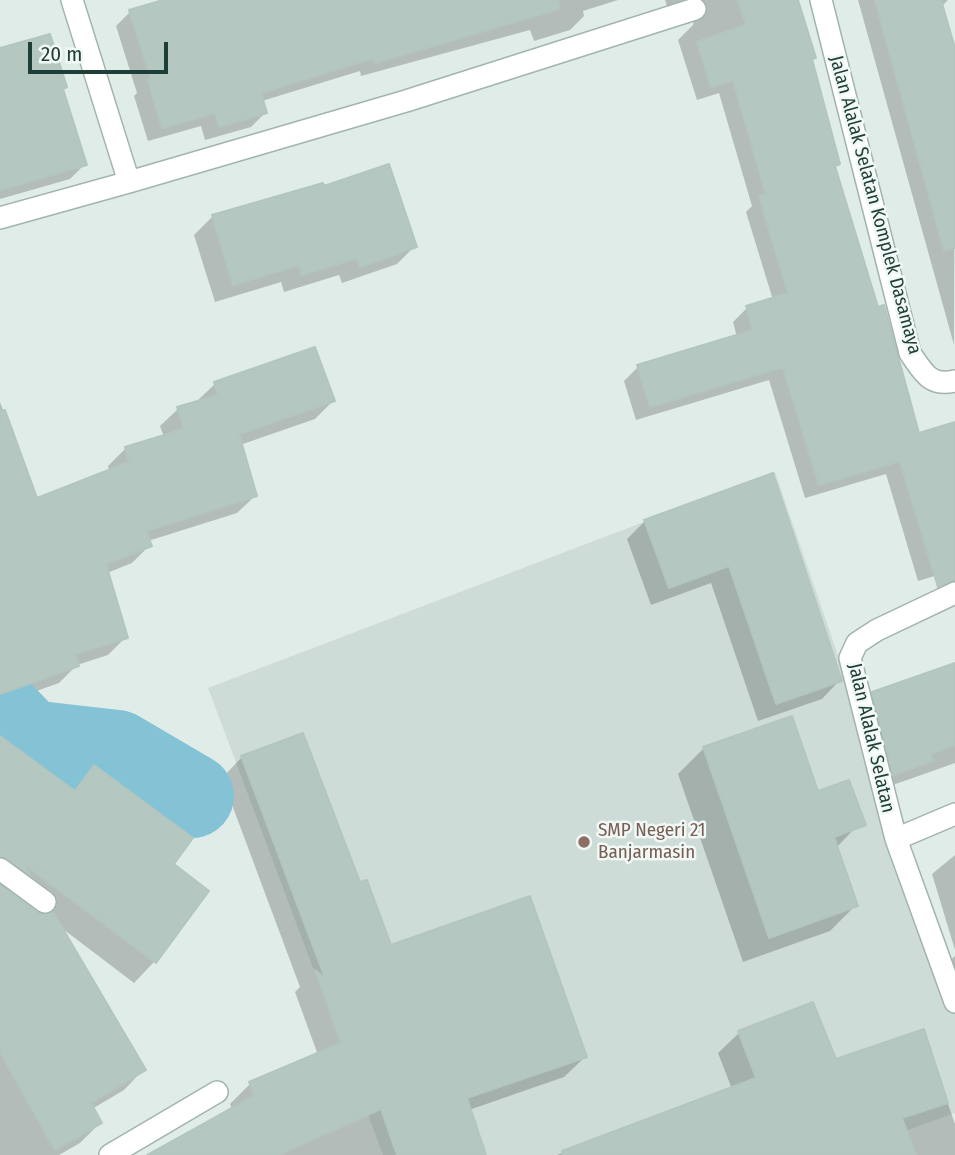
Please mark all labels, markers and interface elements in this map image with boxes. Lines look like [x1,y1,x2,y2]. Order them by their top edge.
scale bar [32,28,172,72]
text: 20 m [41,41,82,67]
street label: Jalan Alalak Selatan Komplek Dasamaya [824,53,926,357]
street label: Jalan Alalak Selatan [843,661,899,815]
place label: SMP Negeri 21 Banjarmasin [598,820,705,864]
marker: SMP Negeri 21 Banjarmasin [576,834,592,850]

